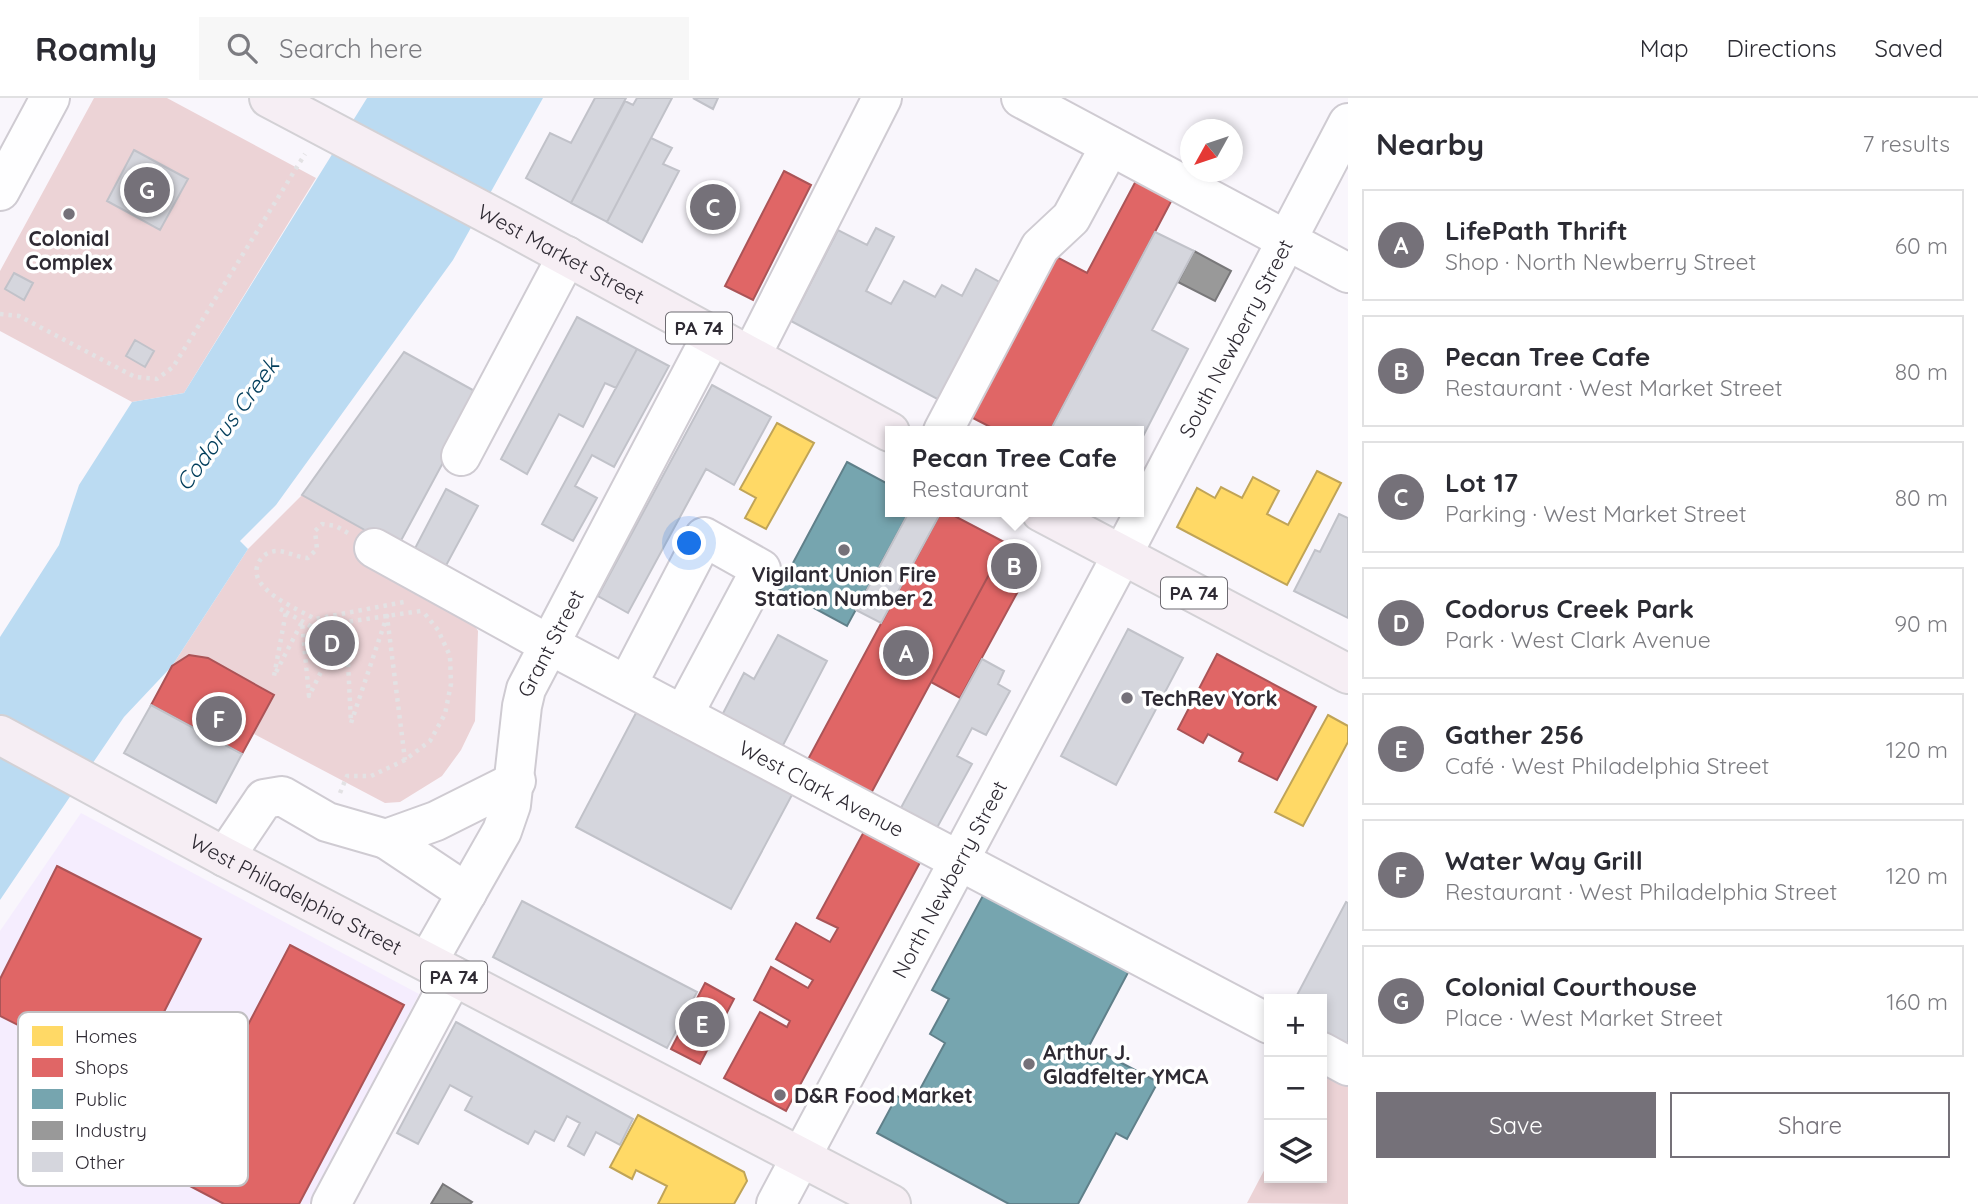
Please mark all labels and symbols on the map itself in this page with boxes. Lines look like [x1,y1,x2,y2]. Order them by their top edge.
north arrow [1180,119,1243,182]
pin: G [124,164,170,216]
pin: C [690,181,736,233]
street label: West Market Street [473,198,649,309]
marker: Colonial Complex [61,206,77,222]
place label: Colonial Complex [26,225,112,275]
street label: South Newberry Street [1173,235,1298,442]
road number: PA 74 [666,312,732,344]
water label: Codorus Creek [169,350,286,496]
your location [672,526,706,560]
pin: B [991,540,1037,592]
marker: Vigilant Union Fire Station Number 2 [836,542,852,558]
place label: Vigilant Union Fire Station Number 2 [752,561,936,611]
road number: PA 74 [1161,578,1227,608]
street label: Grant Street [511,585,589,701]
pin: D [309,617,355,669]
pin: A [883,627,929,679]
place label: TechRev York [1141,685,1277,711]
marker: TechRev York [1119,690,1135,706]
pin: F [196,693,242,745]
street label: West Clark Avenue [735,734,909,842]
street label: North Newberry Street [886,776,1012,982]
street label: West Philadelphia Street [186,828,406,960]
road number: PA 74 [421,962,487,992]
pin: E [679,998,725,1050]
legend [18,1012,248,1186]
text: Homes [75,1024,137,1048]
place label: Arthur J. Gladfelter YMCA [1043,1039,1209,1089]
text: Shops [75,1055,128,1079]
marker: Arthur J. Gladfelter YMCA [1021,1056,1037,1072]
place label: D&R Food Market [794,1082,973,1108]
text: Public [75,1087,127,1111]
marker: D&R Food Market [772,1087,788,1103]
text: Industry [75,1118,147,1142]
text: Other [75,1150,126,1174]

